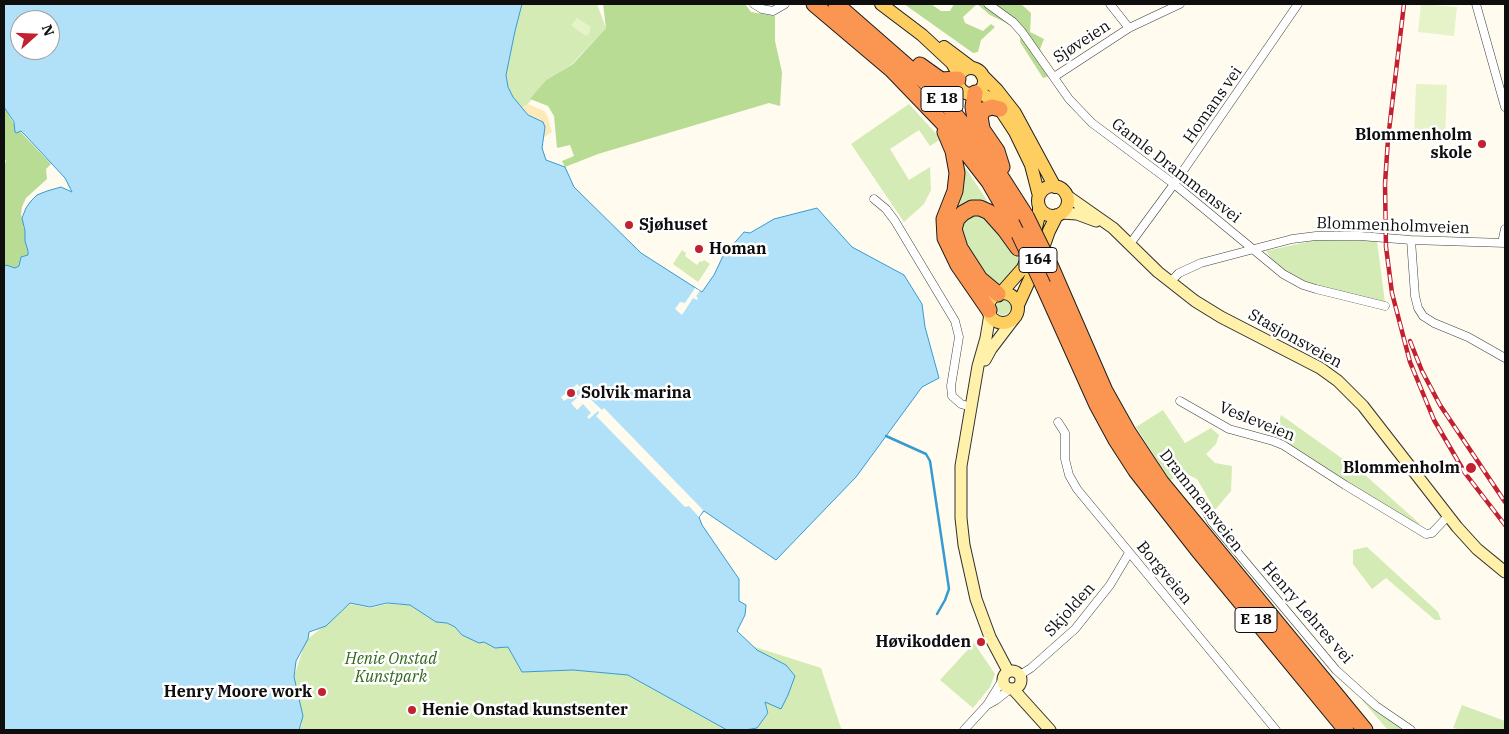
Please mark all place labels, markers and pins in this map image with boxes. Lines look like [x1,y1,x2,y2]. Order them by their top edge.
place label: Blommenholm skole [1355,125,1472,163]
marker: Blommenholm skole [1476,138,1488,150]
place label: Sjøhuset [639,215,707,235]
marker: Sjøhuset [623,219,635,231]
place label: Homan [709,239,767,259]
marker: Homan [693,243,705,255]
place label: Solvik marina [581,383,691,403]
marker: Solvik marina [565,387,577,399]
place label: Blommenholm [1343,458,1460,478]
marker: Blommenholm [1464,461,1478,475]
place label: Høvikodden [876,632,971,652]
marker: Høvikodden [975,636,987,648]
place label: Henry Moore work [164,682,312,702]
marker: Henry Moore work [316,686,328,698]
place label: Henie Onstad kunstsenter [422,700,628,720]
marker: Henie Onstad kunstsenter [406,704,418,716]

